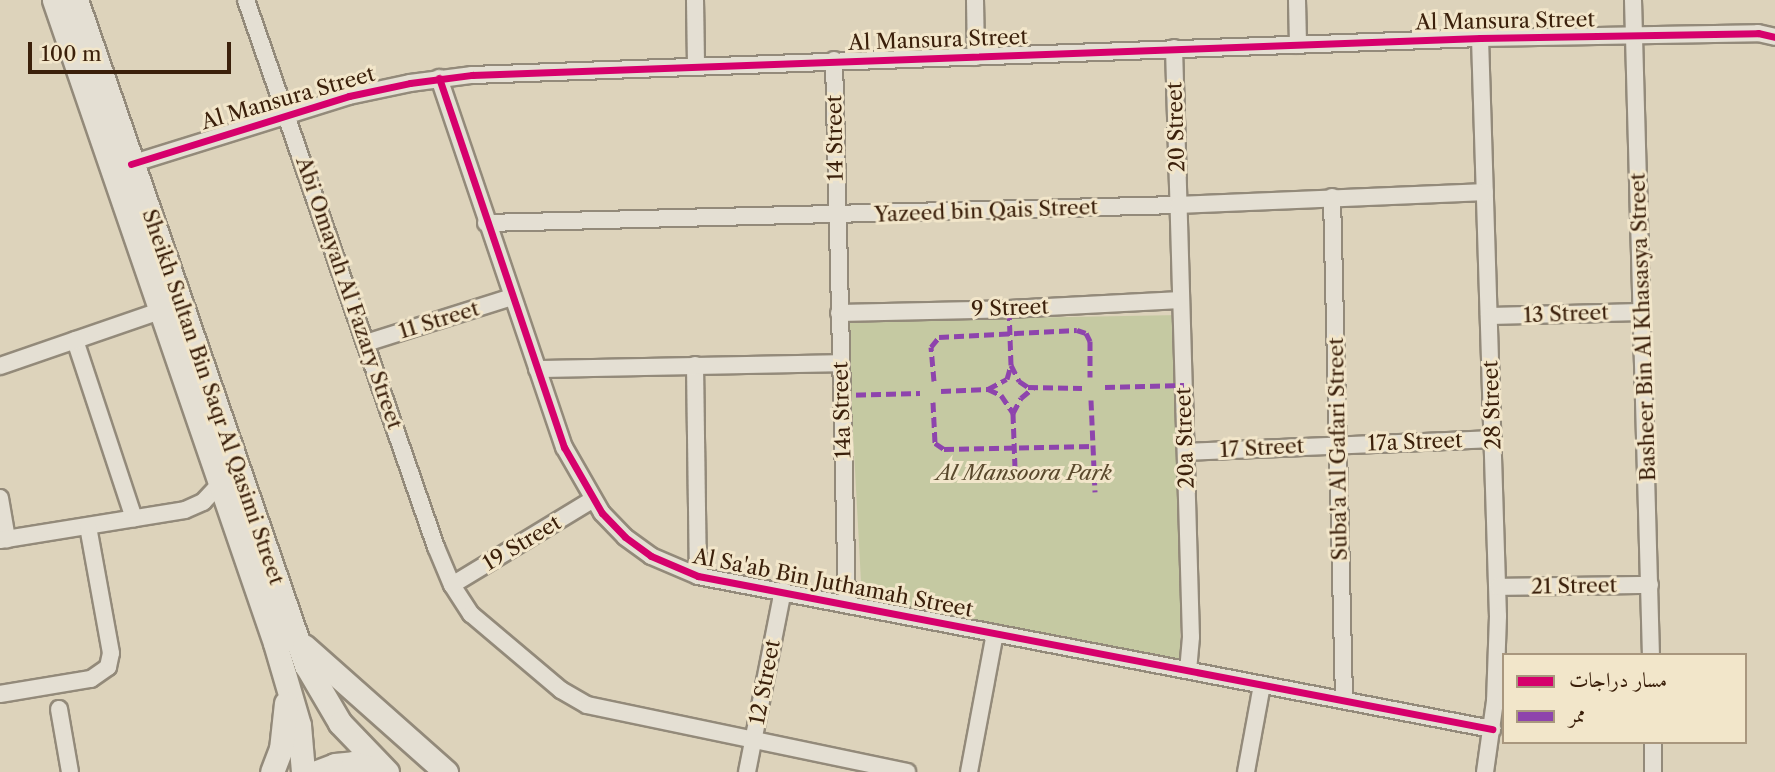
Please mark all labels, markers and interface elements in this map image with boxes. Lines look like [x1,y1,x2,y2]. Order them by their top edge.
street label: Al Mansura Street [1415,7,1595,35]
street label: Al Mansura Street [848,24,1028,56]
scale bar [32,28,234,72]
text: 100 m [41,41,102,66]
street label: Al Mansura Street [198,61,378,135]
street label: 20 Street [1162,81,1190,173]
street label: 14 Street [822,95,848,181]
street label: Abi Omayah Al Fazary Street [290,153,408,433]
street label: Basheer Bin Al Khasasya Street [1625,172,1661,482]
street label: Yazeed bin Qais Street [874,195,1098,227]
street label: Sheikh Sultan Bin Saqr Al Qasimi Street [137,205,289,589]
street label: 9 Street [971,294,1049,322]
street label: 11 Street [396,296,482,344]
street label: 13 Street [1523,300,1609,328]
street label: Suba'a Al Gafari Street [1323,337,1353,561]
street label: 28 Street [1478,360,1506,450]
street label: 14a Street [828,361,856,459]
street label: 20a Street [1171,387,1199,489]
street label: 17a Street [1367,428,1463,456]
street label: 17 Street [1219,433,1305,463]
park label: Al Mansoora Park [936,460,1112,486]
street label: 19 Street [479,510,565,576]
street label: Al Sa'ab Bin Juthamah Street [691,543,975,623]
street label: 21 Street [1531,573,1617,599]
street label: 12 Street [744,637,786,727]
legend [1502,653,1747,744]
text: مسار دراجات [1569,667,1667,692]
text: ممر [1569,702,1586,727]

